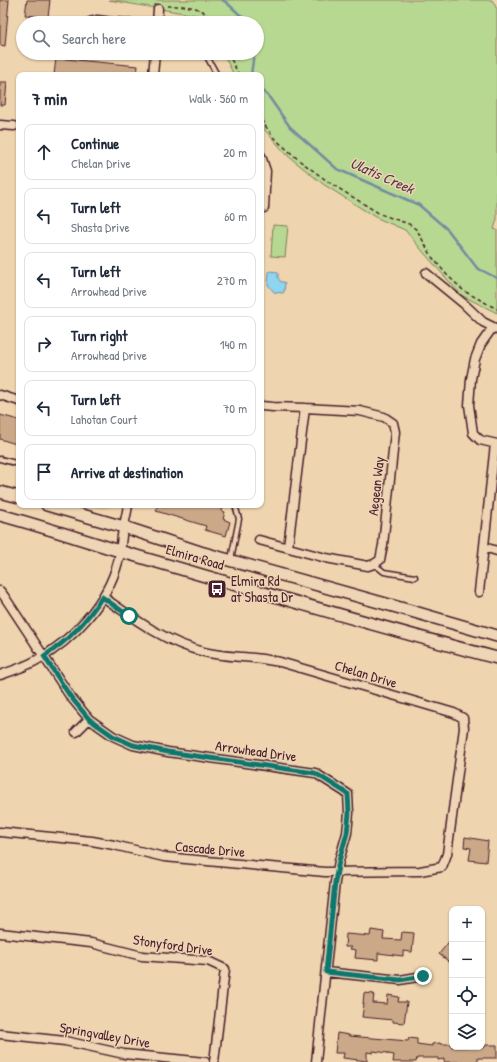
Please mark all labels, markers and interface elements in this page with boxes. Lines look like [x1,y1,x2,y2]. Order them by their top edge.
search box [16,16,264,60]
icon: search [30,27,52,49]
text: Search here [62,28,126,49]
text: 7 min [32,87,67,110]
text: Walk · 560 m [189,89,248,107]
text: Continue [71,133,119,154]
icon: ahead [33,141,55,163]
text: 20 m [223,143,247,161]
water label: Ulatis Creek [347,152,419,200]
text: Chelan Drive [71,154,131,172]
text: Turn left [71,197,121,218]
icon: left [33,205,55,227]
text: 60 m [224,207,247,225]
text: Shasta Drive [71,218,130,236]
text: Turn left [71,261,121,282]
icon: left [33,269,55,291]
text: 270 m [217,271,247,289]
text: Arrowhead Drive [71,282,147,300]
text: Turn right [71,325,127,346]
icon: right [33,333,55,355]
text: 140 m [220,335,247,353]
text: Arrowhead Drive [71,346,147,364]
text: Turn left [71,389,121,410]
icon: left [33,397,55,419]
text: 70 m [223,399,247,417]
text: Lahotan Court [71,410,137,428]
street label: Aegean Way [363,455,389,517]
icon: arrive [33,461,55,483]
text: Arrive at destination [71,462,183,483]
street label: Elmira Road [164,539,227,574]
place label: Elmira Rd at Shasta Dr [231,571,294,606]
bus stop icon: Elmira Rd at Shasta Dr [206,578,228,600]
route start [120,607,138,625]
street label: Chelan Drive [333,655,400,692]
street label: Arrowhead Drive [214,735,298,766]
street label: Cascade Drive [174,836,246,861]
map controls [449,906,485,1050]
button: + [449,906,485,942]
street label: Stonyford Drive [132,930,215,961]
button: − [449,942,485,978]
route end [414,967,432,985]
button: locate [449,978,485,1014]
button: layers [449,1014,485,1050]
street label: Springvalley Drive [58,1017,152,1053]

